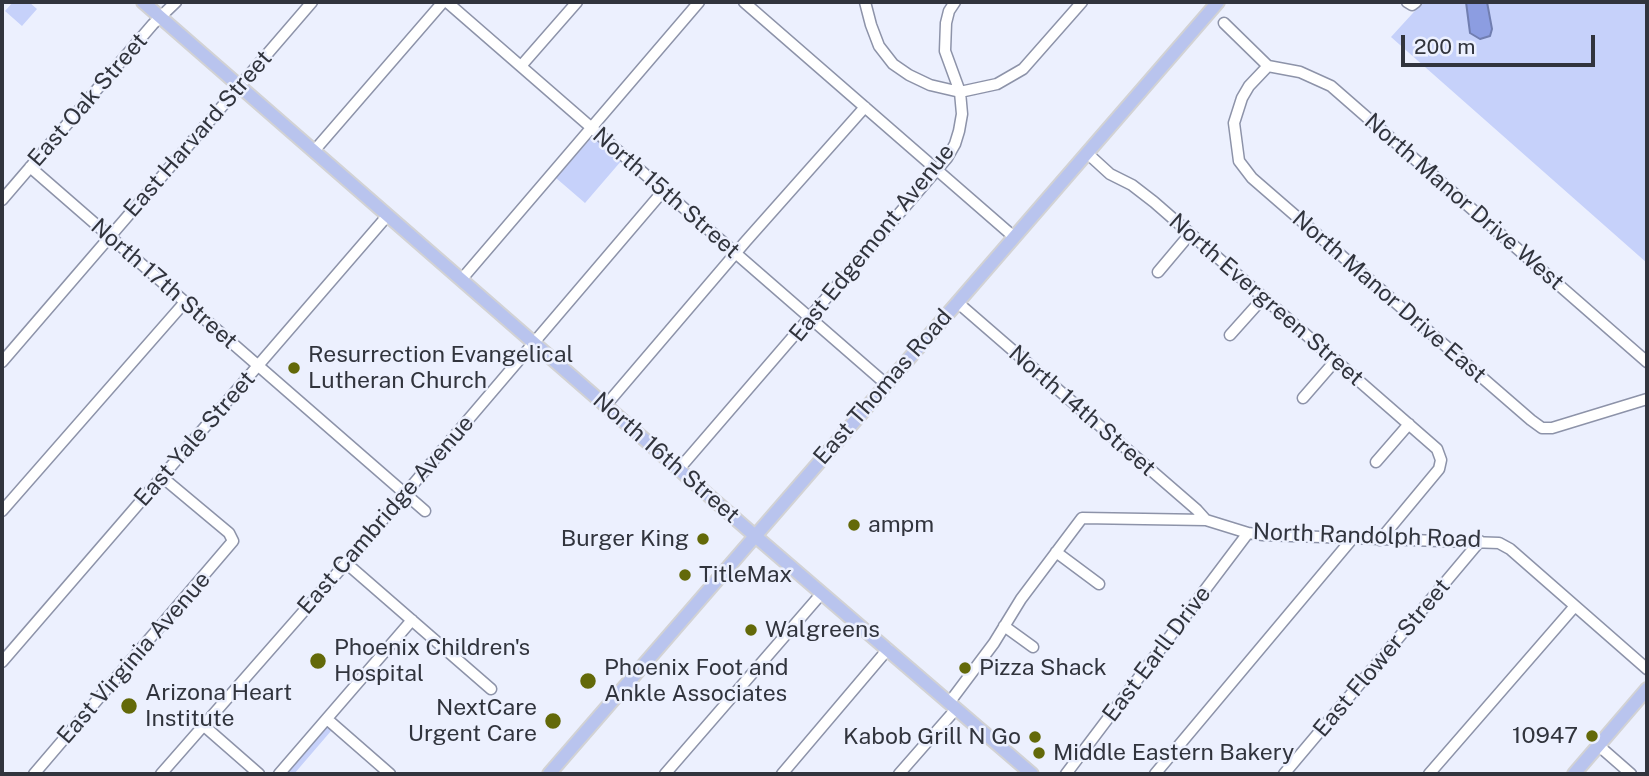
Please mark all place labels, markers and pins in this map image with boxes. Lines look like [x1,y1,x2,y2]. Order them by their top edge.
place label: Resurrection Evangelical Lutheran Church [308,341,573,395]
marker: Resurrection Evangelical Lutheran Church [286,360,302,376]
place label: ampm [868,511,934,539]
marker: ampm [846,517,862,533]
place label: Burger King [561,525,689,553]
marker: Burger King [695,531,711,547]
place label: TitleMax [699,561,792,589]
marker: TitleMax [677,567,693,583]
place label: Walgreens [765,616,880,644]
marker: Walgreens [743,622,759,638]
place label: Phoenix Children's Hospital [334,634,530,688]
marker: Phoenix Children's Hospital [308,651,328,671]
place label: Phoenix Foot and Ankle Associates [604,654,789,708]
place label: Pizza Shack [979,654,1107,682]
marker: Pizza Shack [957,660,973,676]
marker: Phoenix Foot and Ankle Associates [578,671,598,691]
place label: Arizona Heart Institute [145,679,292,733]
place label: NextCare Urgent Care [408,694,537,748]
marker: Arizona Heart Institute [119,696,139,716]
marker: NextCare Urgent Care [543,711,563,731]
place label: 10947 [1512,722,1578,750]
place label: Kabob Grill N Go [843,723,1021,751]
marker: 10947 [1584,728,1600,744]
marker: Kabob Grill N Go [1027,729,1043,745]
place label: Middle Eastern Bakery [1053,739,1294,767]
marker: Middle Eastern Bakery [1031,745,1047,761]

